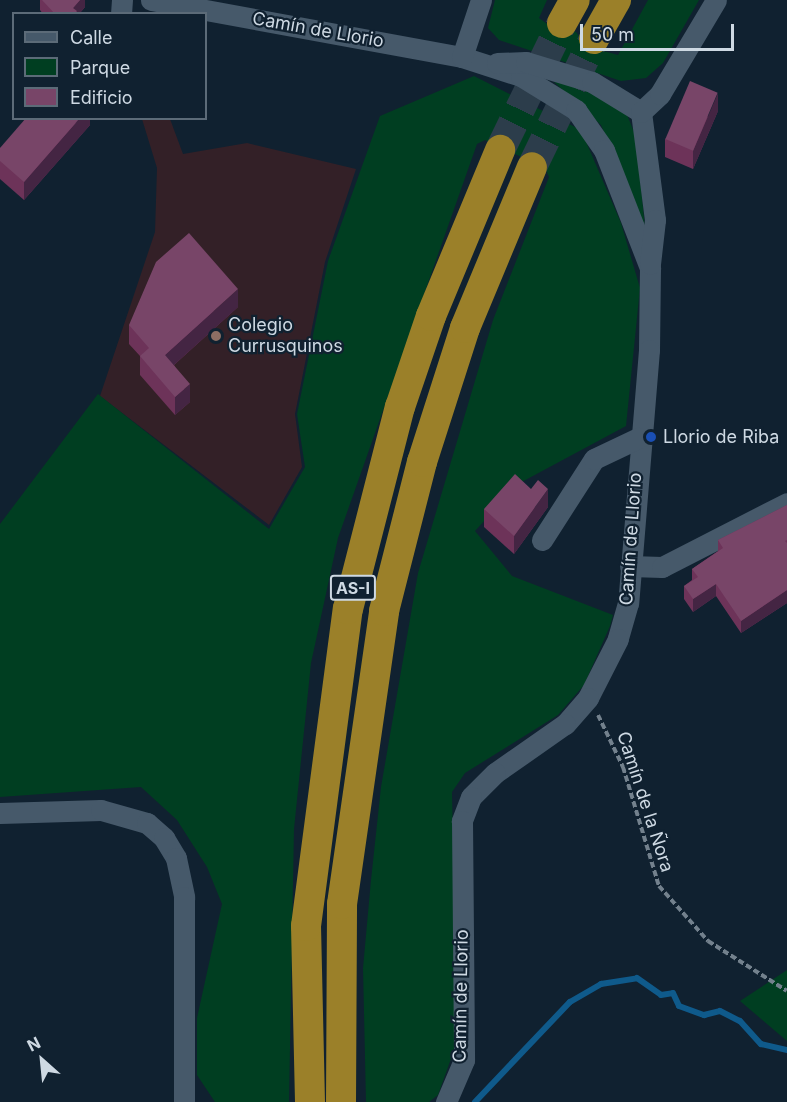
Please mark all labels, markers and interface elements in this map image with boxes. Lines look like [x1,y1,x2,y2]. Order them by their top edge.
street label: Camín de Llorio [251,8,385,52]
legend [12,12,207,120]
scale bar [583,12,738,50]
text: 50 m [591,24,634,45]
text: Calle [70,27,112,48]
text: Parque [70,57,130,78]
text: Edificio [70,87,133,108]
place label: Colegio Currusquinos [228,315,343,358]
marker: Colegio Currusquinos [209,329,223,343]
place label: Llorio de Riba [663,426,779,448]
marker: Llorio de Riba [644,430,658,444]
street label: Camín de Llorio [616,472,646,606]
road number: AS-I [329,575,377,601]
street label: Camín de la Ñora [612,729,678,875]
street label: Camín de Llorio [449,929,473,1063]
north arrow [12,1030,72,1090]
text: N [24,1032,44,1056]

